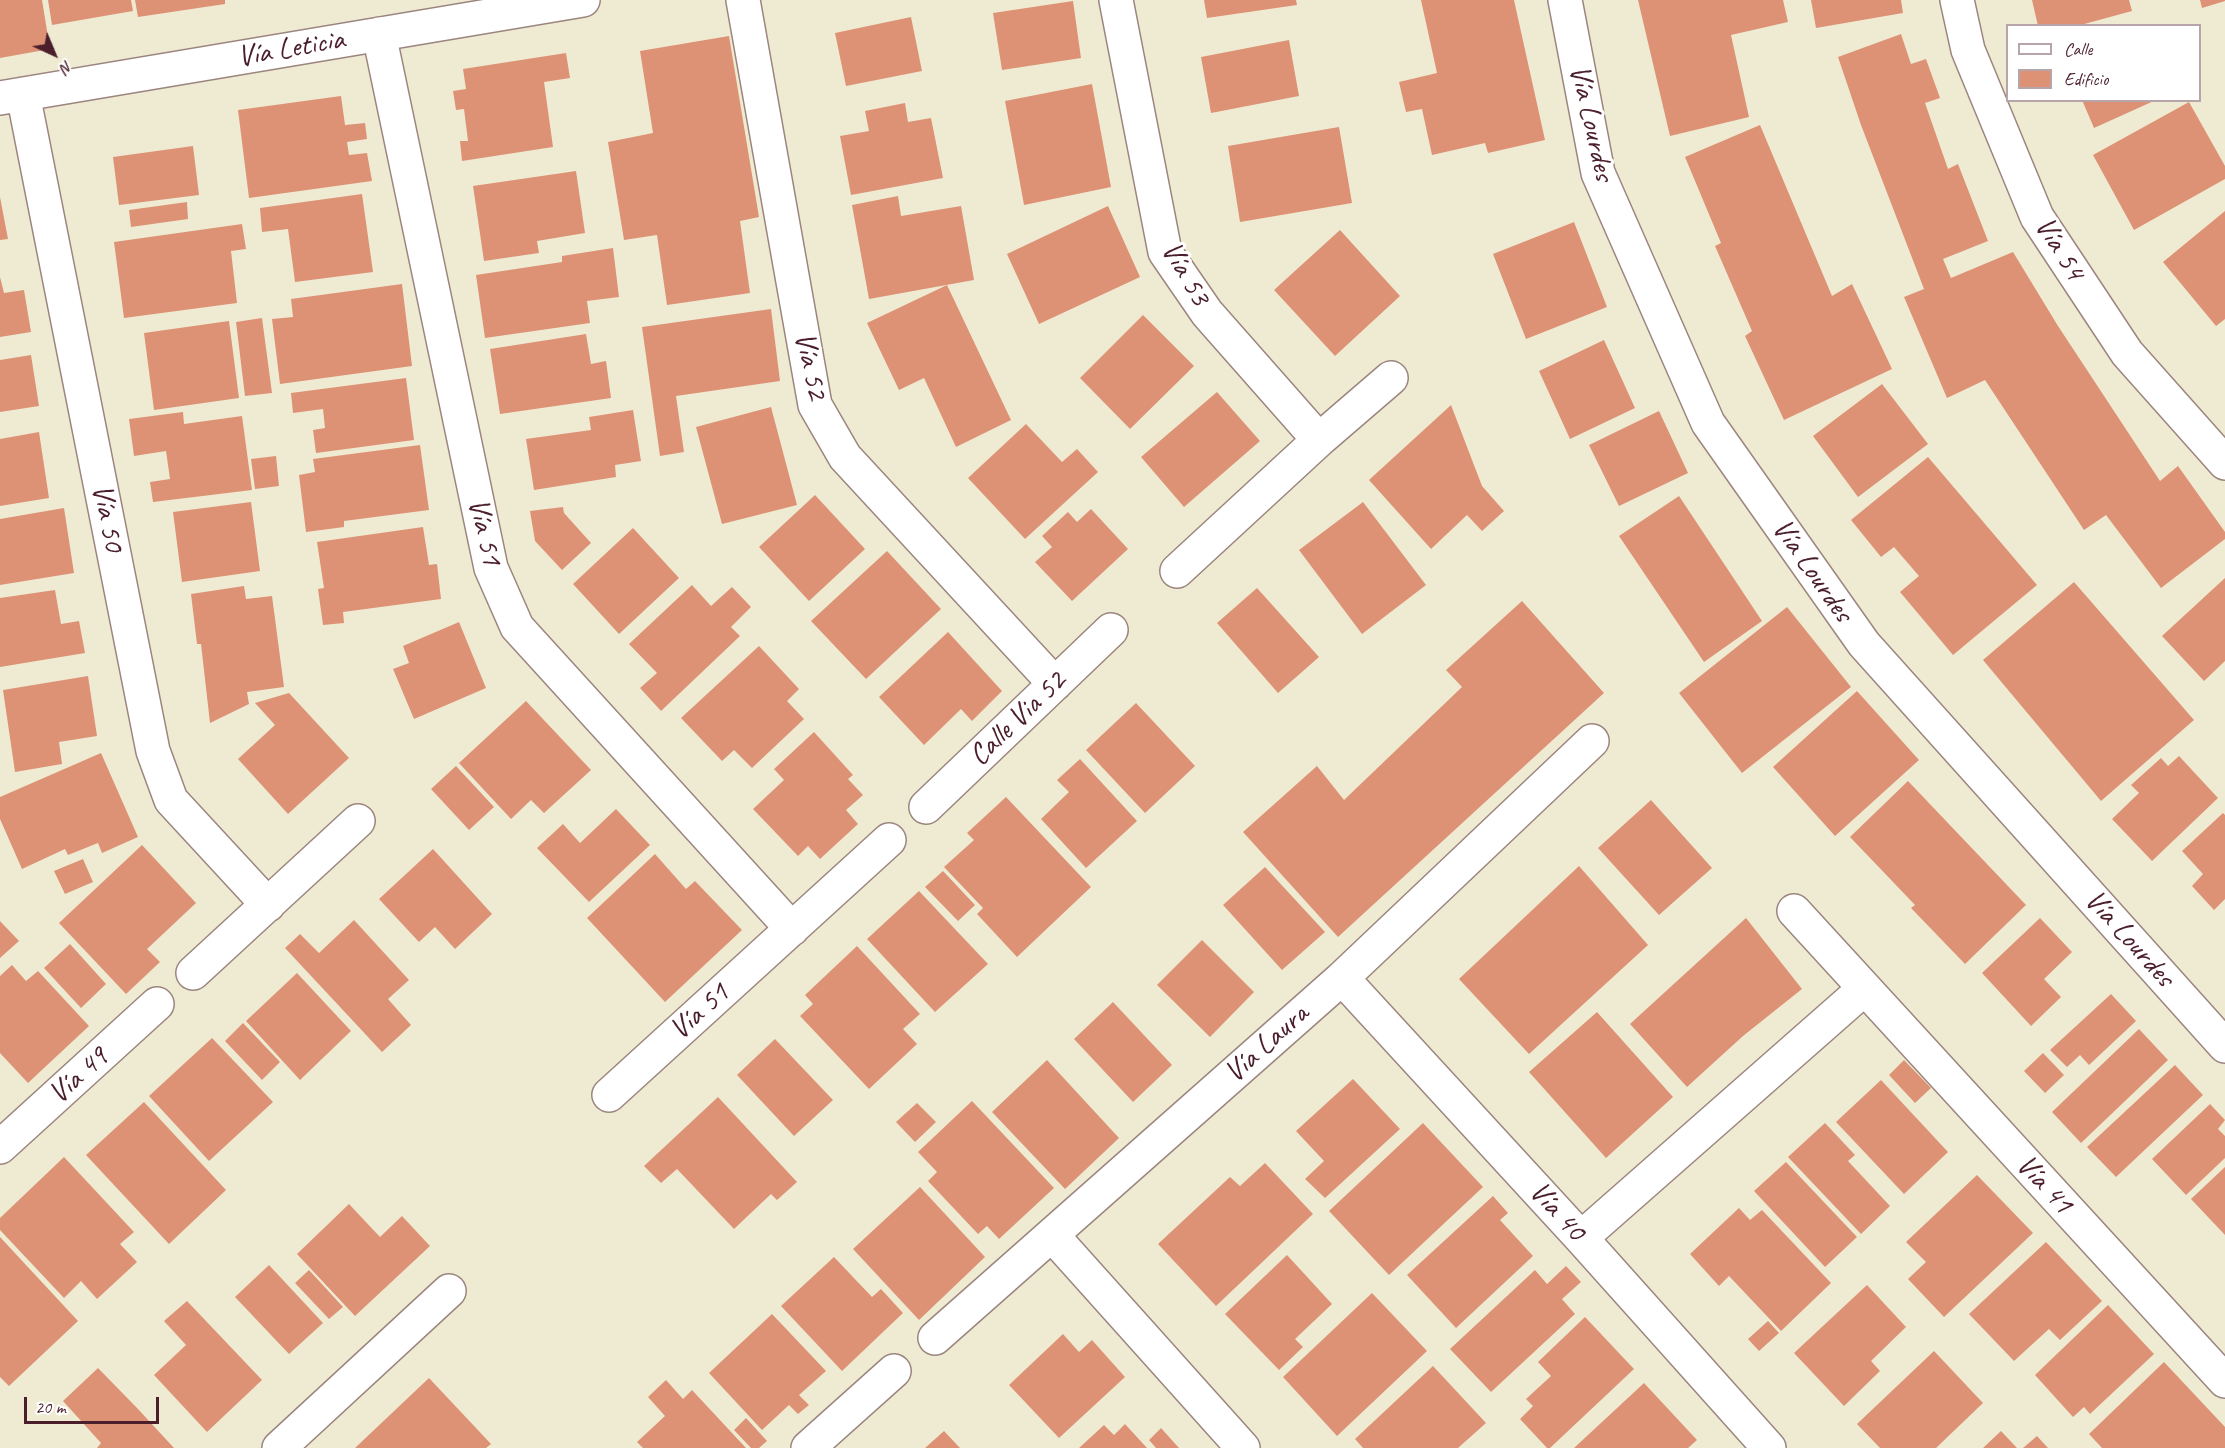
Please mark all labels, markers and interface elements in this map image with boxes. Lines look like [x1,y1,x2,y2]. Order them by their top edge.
street label: Vía Leticia [235,22,347,76]
north arrow [24,24,84,84]
legend [2006,24,2201,102]
text: Calle [2064,38,2092,60]
text: N [56,56,77,78]
street label: Vía Lourdes [1560,62,1622,184]
text: Edificio [2064,68,2108,90]
street label: Vía 54 [2026,211,2092,287]
street label: Vía 53 [1152,236,1218,312]
street label: Vía 52 [785,329,835,403]
street label: Vía 50 [83,481,131,555]
street label: Vía 51 [459,495,509,569]
street label: Vía Lourdes [1763,512,1861,630]
street label: Calle Via 52 [962,664,1074,774]
street label: Vía Lourdes [2076,883,2182,995]
street label: Vía 51 [663,976,737,1048]
street label: Vía Laura [1218,997,1316,1091]
street label: Vía 49 [42,1040,116,1112]
street label: Vía 41 [2008,1148,2080,1222]
street label: Vía 40 [1521,1175,1593,1249]
scale bar [27,1385,162,1423]
text: 20 m [35,1396,66,1418]

